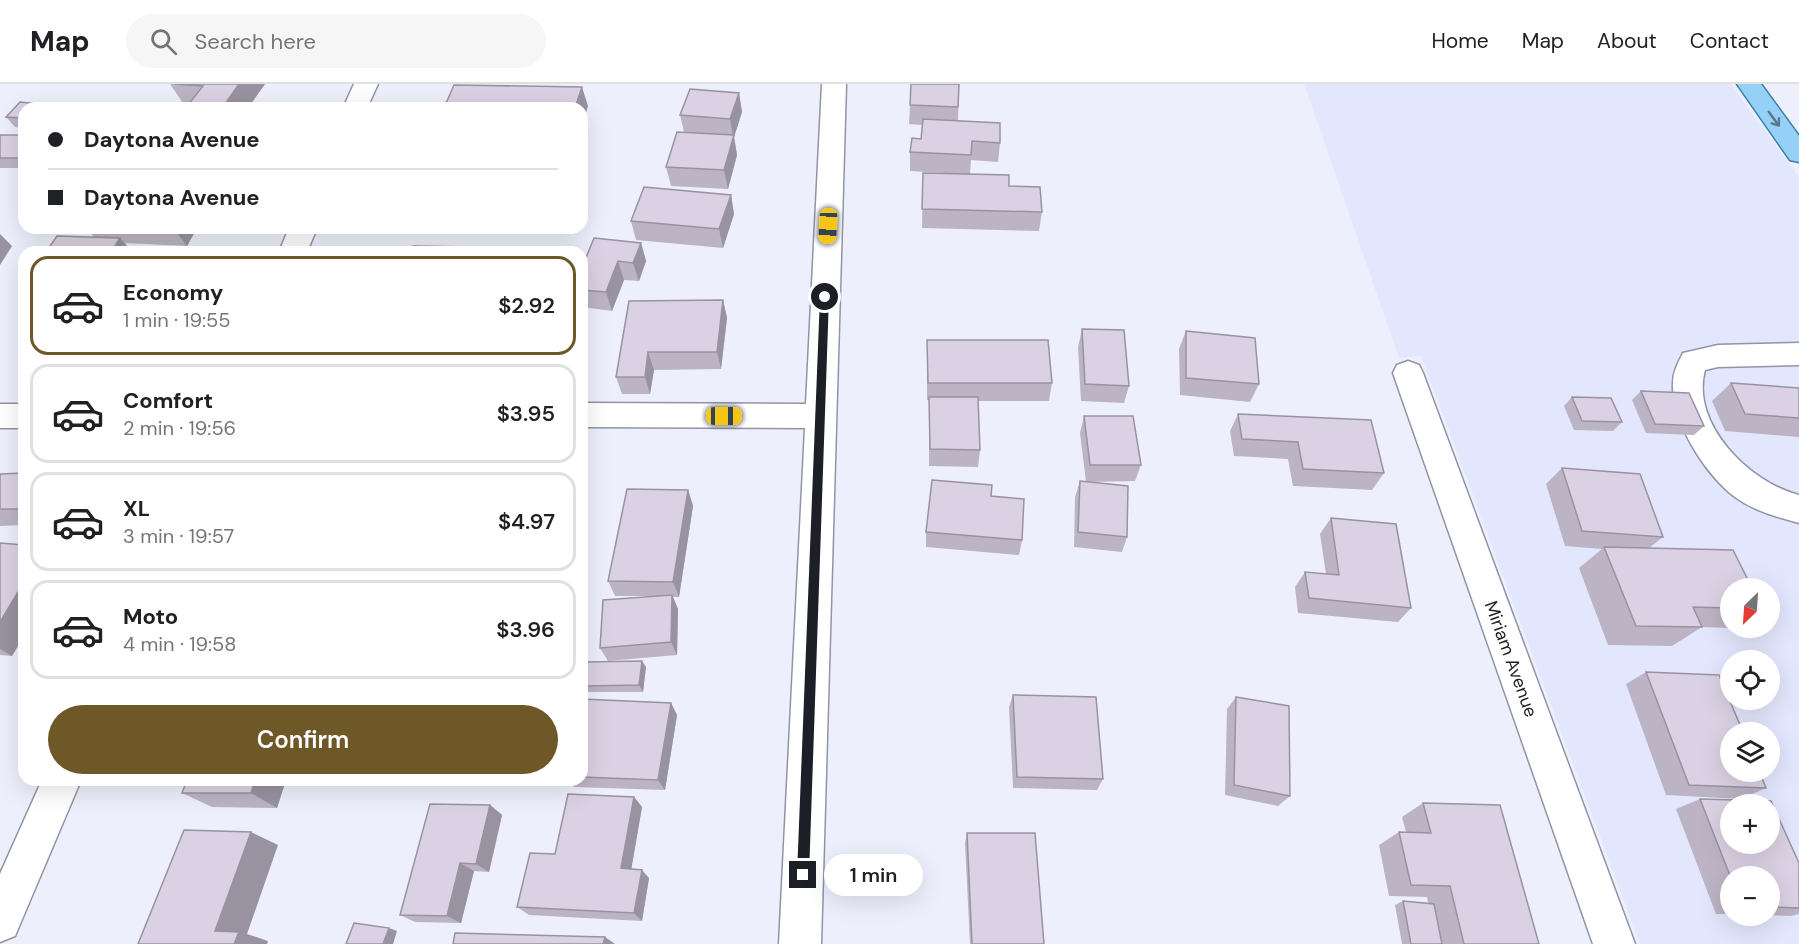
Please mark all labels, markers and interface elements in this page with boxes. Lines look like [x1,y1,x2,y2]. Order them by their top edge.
search box [126,14,546,68]
text: Map [30,23,90,60]
icon: search [147,25,180,58]
text: Search here [195,27,316,56]
text: Home [1431,27,1489,55]
text: Map [1522,27,1564,55]
text: About [1597,27,1657,55]
text: Contact [1690,27,1769,55]
one-way arrow [1768,110,1780,127]
text: Daytona Avenue [84,125,260,154]
text: Daytona Avenue [84,183,260,212]
car [818,208,838,244]
text: Economy [123,278,223,307]
icon: car [51,279,105,333]
route start [811,283,838,310]
text: $2.92 [498,291,555,320]
text: 1 min · 19:55 [123,307,231,333]
text: Comfort [123,386,213,415]
icon: car [51,387,105,441]
text: $3.95 [497,399,555,428]
car [706,407,742,425]
text: 2 min · 19:56 [123,415,236,441]
text: XL [123,494,150,523]
icon: car [51,495,105,549]
text: $4.97 [498,507,555,536]
text: 3 min · 19:57 [123,523,234,549]
north arrow [1720,578,1780,638]
map controls [1720,578,1780,926]
street label: Miriam Avenue [1479,597,1543,721]
text: Moto [123,602,178,631]
icon: car [51,603,105,657]
text: $3.96 [496,615,555,644]
text: 4 min · 19:58 [123,631,236,657]
button: locate [1720,650,1780,710]
button: Confirm [48,705,558,774]
button: layers [1720,722,1780,782]
button: + [1720,794,1780,854]
callout: 1 min [824,854,923,896]
route end [789,861,816,888]
text: 1 min [850,862,897,888]
button: − [1720,866,1780,926]

